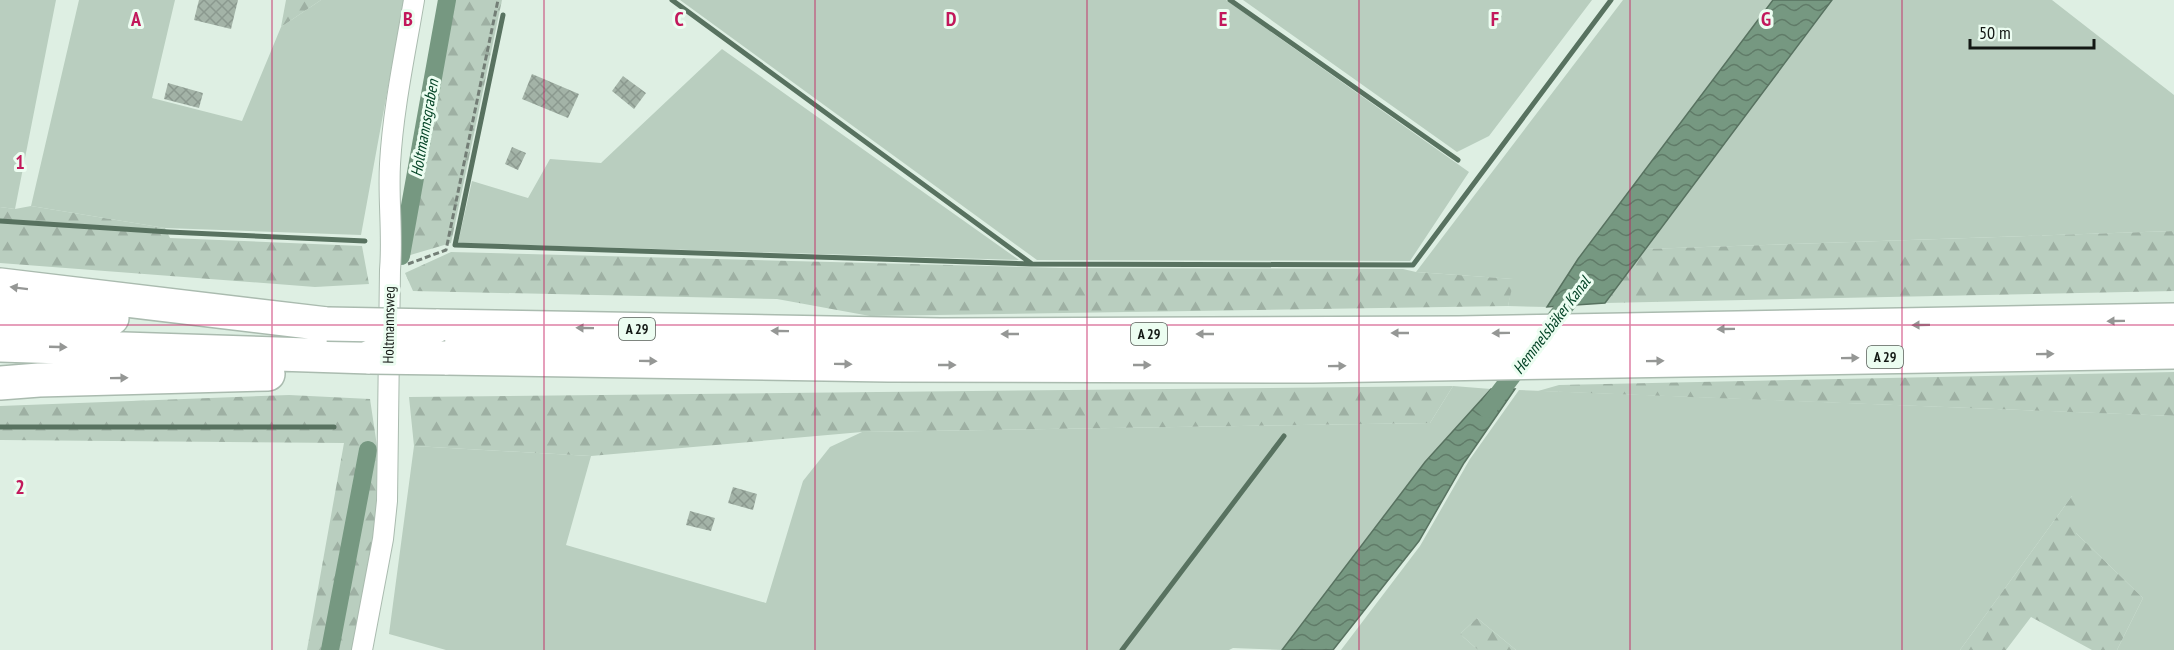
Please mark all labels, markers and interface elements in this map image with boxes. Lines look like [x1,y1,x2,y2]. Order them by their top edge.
text: A [130,6,142,32]
text: B [403,6,413,32]
text: C [674,6,684,32]
text: D [946,6,957,32]
text: E [1219,6,1227,32]
text: F [1491,6,1499,32]
text: G [1761,6,1771,32]
scale bar [1970,12,2094,50]
text: 50 m [1979,21,2011,44]
water label: Holtmannsgraben [406,77,443,178]
text: 1 [15,149,25,175]
water label: Hemmelsbäker Kanal [1508,271,1595,378]
one-way arrow [9,283,28,292]
street label: Holtmannsweg [378,286,399,364]
one-way arrow [2106,316,2125,326]
road number: A 29 [619,318,655,340]
one-way arrow [1911,320,1930,330]
one-way arrow [576,323,595,333]
road number: A 29 [1131,323,1167,345]
one-way arrow [1716,324,1735,333]
one-way arrow [771,326,790,336]
one-way arrow [1391,328,1410,338]
one-way arrow [1492,328,1511,337]
one-way arrow [1001,329,1020,339]
one-way arrow [1196,329,1215,339]
one-way arrow [49,342,68,351]
road number: A 29 [1867,346,1903,368]
one-way arrow [2035,349,2054,359]
one-way arrow [1840,353,1859,363]
one-way arrow [638,357,657,366]
one-way arrow [1645,357,1664,366]
one-way arrow [833,359,852,369]
one-way arrow [937,360,956,370]
one-way arrow [1132,361,1151,370]
one-way arrow [1327,361,1346,370]
one-way arrow [109,373,128,383]
text: 2 [15,474,25,500]

